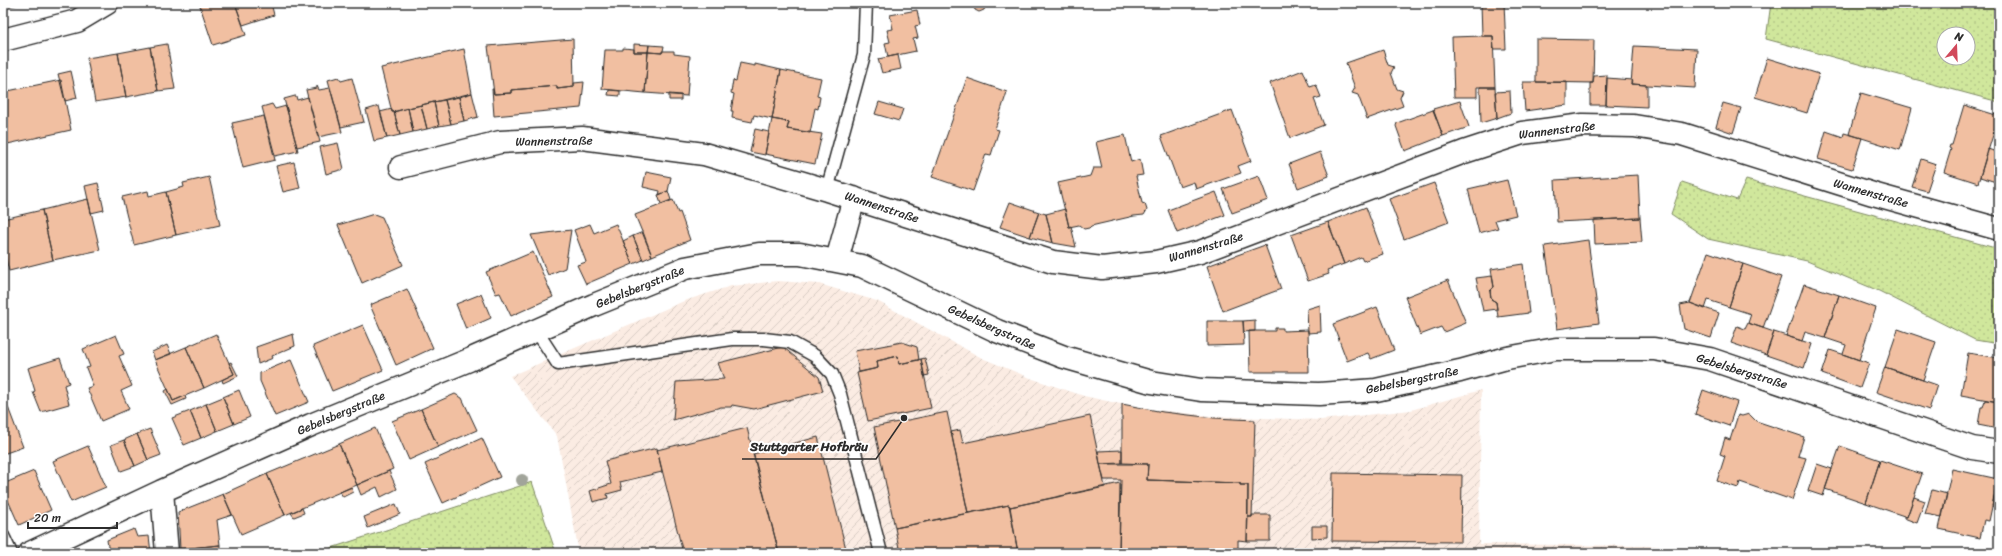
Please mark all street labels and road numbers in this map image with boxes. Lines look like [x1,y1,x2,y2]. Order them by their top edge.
street label: Wannenstraße [1517,114,1597,146]
street label: Wannenstraße [515,129,593,153]
street label: Wannenstraße [1831,172,1911,214]
street label: Wannenstraße [842,185,922,229]
street label: Wannenstraße [1166,225,1246,269]
street label: Gebelsbergstraße [592,259,688,315]
street label: Gebelsbergstraße [944,298,1040,356]
street label: Gebelsbergstraße [1694,347,1790,395]
street label: Gebelsbergstraße [1364,359,1460,401]
street label: Gebelsbergstraße [293,384,389,442]

